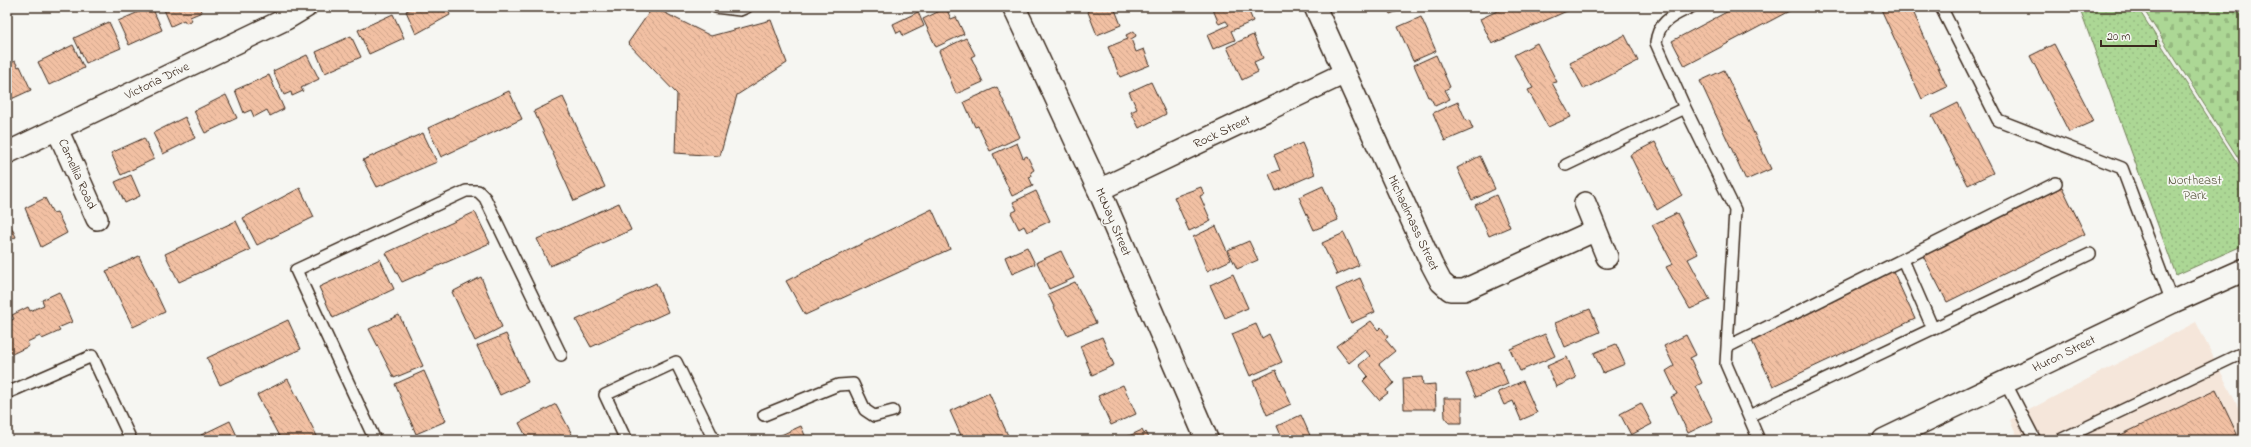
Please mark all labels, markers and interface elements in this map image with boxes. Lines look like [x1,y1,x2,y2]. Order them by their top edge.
scale bar [2101,22,2156,48]
text: 20 m [2107,28,2130,46]
street label: Victoria Drive [121,57,193,105]
street label: Rock Street [1190,110,1254,154]
street label: Camellia Road [53,136,101,213]
park label: Northeast Park [2168,171,2223,205]
street label: Michaelmass Street [1383,172,1444,275]
street label: McNay Street [1089,185,1136,260]
street label: Huron Street [2029,330,2099,377]

